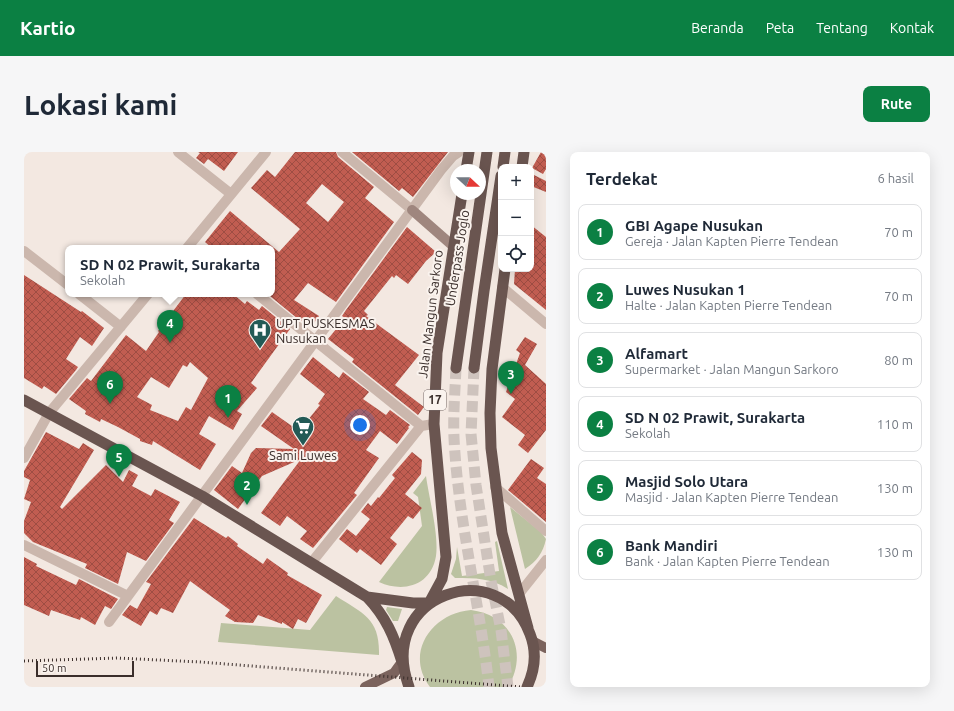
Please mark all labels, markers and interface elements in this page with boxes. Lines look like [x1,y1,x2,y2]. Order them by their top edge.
text: Kartio [20,17,76,39]
text: Beranda [691,20,744,36]
text: Peta [766,20,794,36]
text: Tentang [816,20,868,36]
text: Kontak [890,20,934,36]
button: Rute [863,86,930,122]
text: Lokasi kami [24,89,177,120]
north arrow [450,164,486,200]
map controls [498,164,534,272]
button: + [498,164,534,200]
text: Terdekat [586,169,658,188]
text: 6 hasil [877,171,914,185]
button: − [498,200,534,236]
street label: Underpass Joglo [442,209,472,307]
text: GBI Agape Nusukan [625,217,763,234]
text: 1 [596,225,604,239]
text: 70 m [884,225,913,239]
text: Gereja · Jalan Kapten Pierre Tendean [625,234,839,248]
button: locate [498,236,534,272]
popup [65,245,275,297]
street label: Jalan Mangun Sarkoro [415,249,445,379]
text: SD N 02 Prawit, Surakarta [80,256,260,273]
text: Sekolah [80,273,125,287]
text: Luwes Nusukan 1 [625,281,746,298]
text: 2 [596,289,604,303]
text: 70 m [884,289,913,303]
text: Halte · Jalan Kapten Pierre Tendean [625,298,832,312]
pin: 4 [157,310,183,343]
place label: UPT PUSKESMAS Nusukan [276,316,375,345]
hospital icon: UPT PUSKESMAS Nusukan [247,317,273,350]
text: Alfamart [625,345,688,362]
text: 3 [596,353,604,367]
text: 80 m [884,353,913,367]
pin: 3 [498,361,524,394]
text: Supermarket · Jalan Mangun Sarkoro [625,362,839,376]
pin: 6 [97,371,123,404]
pin: 1 [215,385,241,418]
road number: 17 [424,390,446,410]
text: SD N 02 Prawit, Surakarta [625,409,805,426]
supermarket icon: Sami Luwes [290,414,316,447]
your location [350,415,370,435]
text: 4 [596,417,604,431]
text: 110 m [877,417,913,431]
text: Sekolah [625,426,670,440]
pin: 5 [106,444,132,477]
place label: Sami Luwes [269,448,337,462]
pin: 2 [234,472,260,505]
text: Masjid Solo Utara [625,473,748,490]
text: 5 [596,481,604,495]
text: 130 m [877,481,913,495]
text: Masjid · Jalan Kapten Pierre Tendean [625,490,838,504]
text: Bank Mandiri [625,537,718,554]
text: 6 [596,545,604,559]
text: 130 m [877,545,913,559]
text: Bank · Jalan Kapten Pierre Tendean [625,554,830,568]
scale bar [36,659,134,678]
text: 50 m [42,662,66,674]

